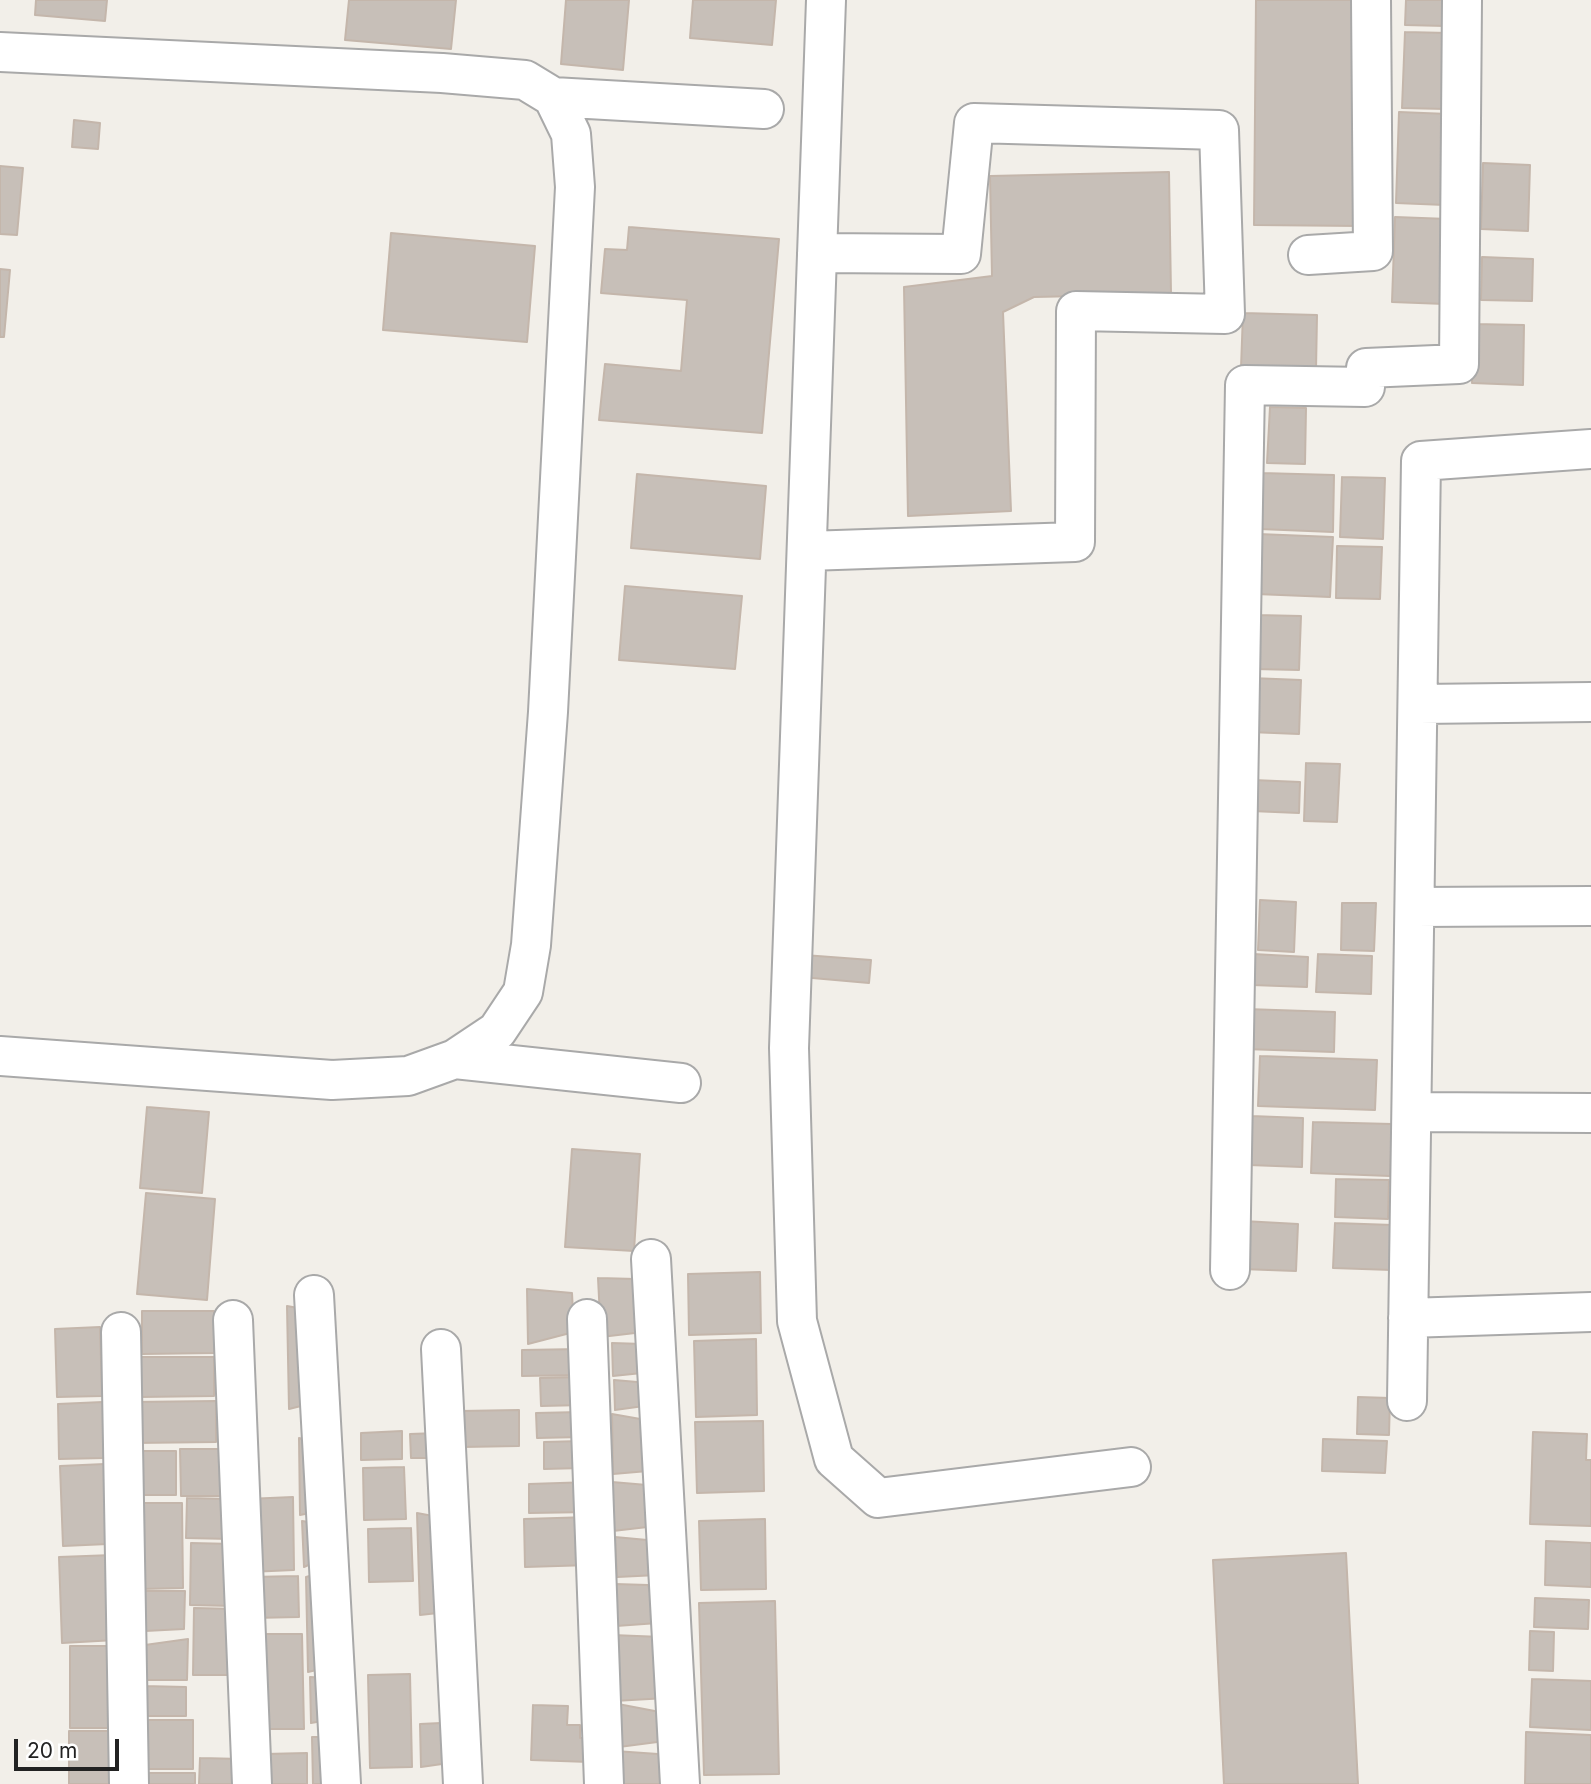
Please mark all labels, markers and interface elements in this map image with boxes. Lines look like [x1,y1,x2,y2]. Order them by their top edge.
scale bar [18,1724,122,1768]
text: 20 m [27,1738,77,1763]

